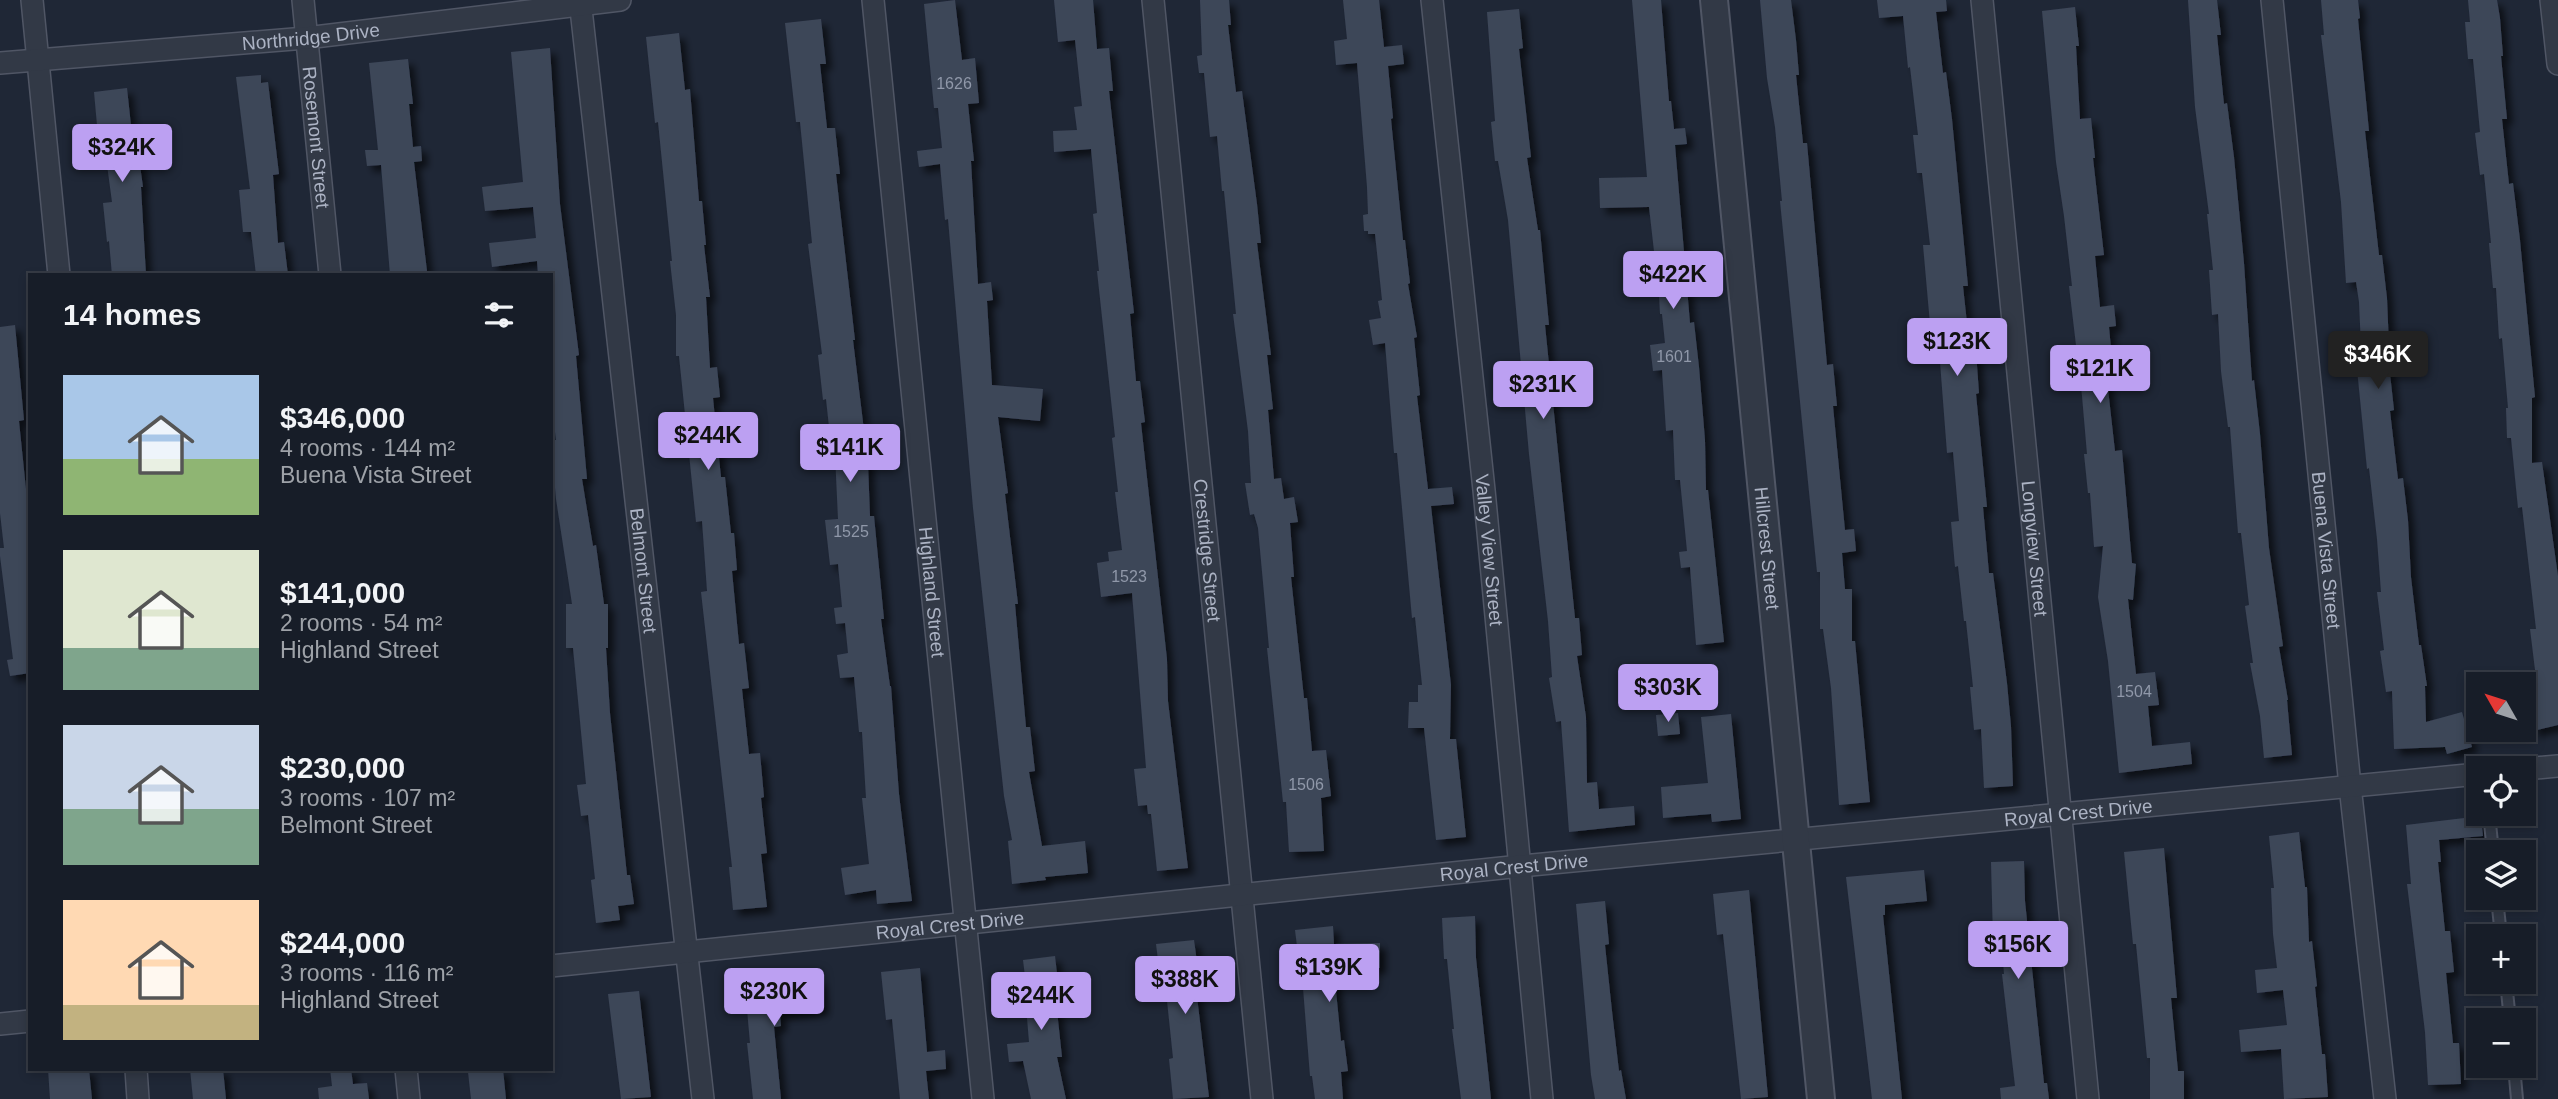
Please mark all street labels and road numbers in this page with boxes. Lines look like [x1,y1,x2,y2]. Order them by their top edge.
street label: Northridge Drive [241,19,381,54]
street label: Rosemont Street [299,65,333,210]
street label: Buena Vista Street [2308,471,2344,631]
street label: Valley View Street [1471,473,1507,628]
street label: Crestridge Street [1190,478,1225,624]
street label: Longview Street [2017,480,2051,618]
street label: Hillcrest Street [1750,486,1783,612]
street label: Belmont Street [626,507,661,635]
street label: Highland Street [915,526,949,659]
street label: Royal Crest Drive [2003,795,2153,831]
street label: Royal Crest Drive [1439,850,1589,885]
street label: Royal Crest Drive [875,907,1025,943]

